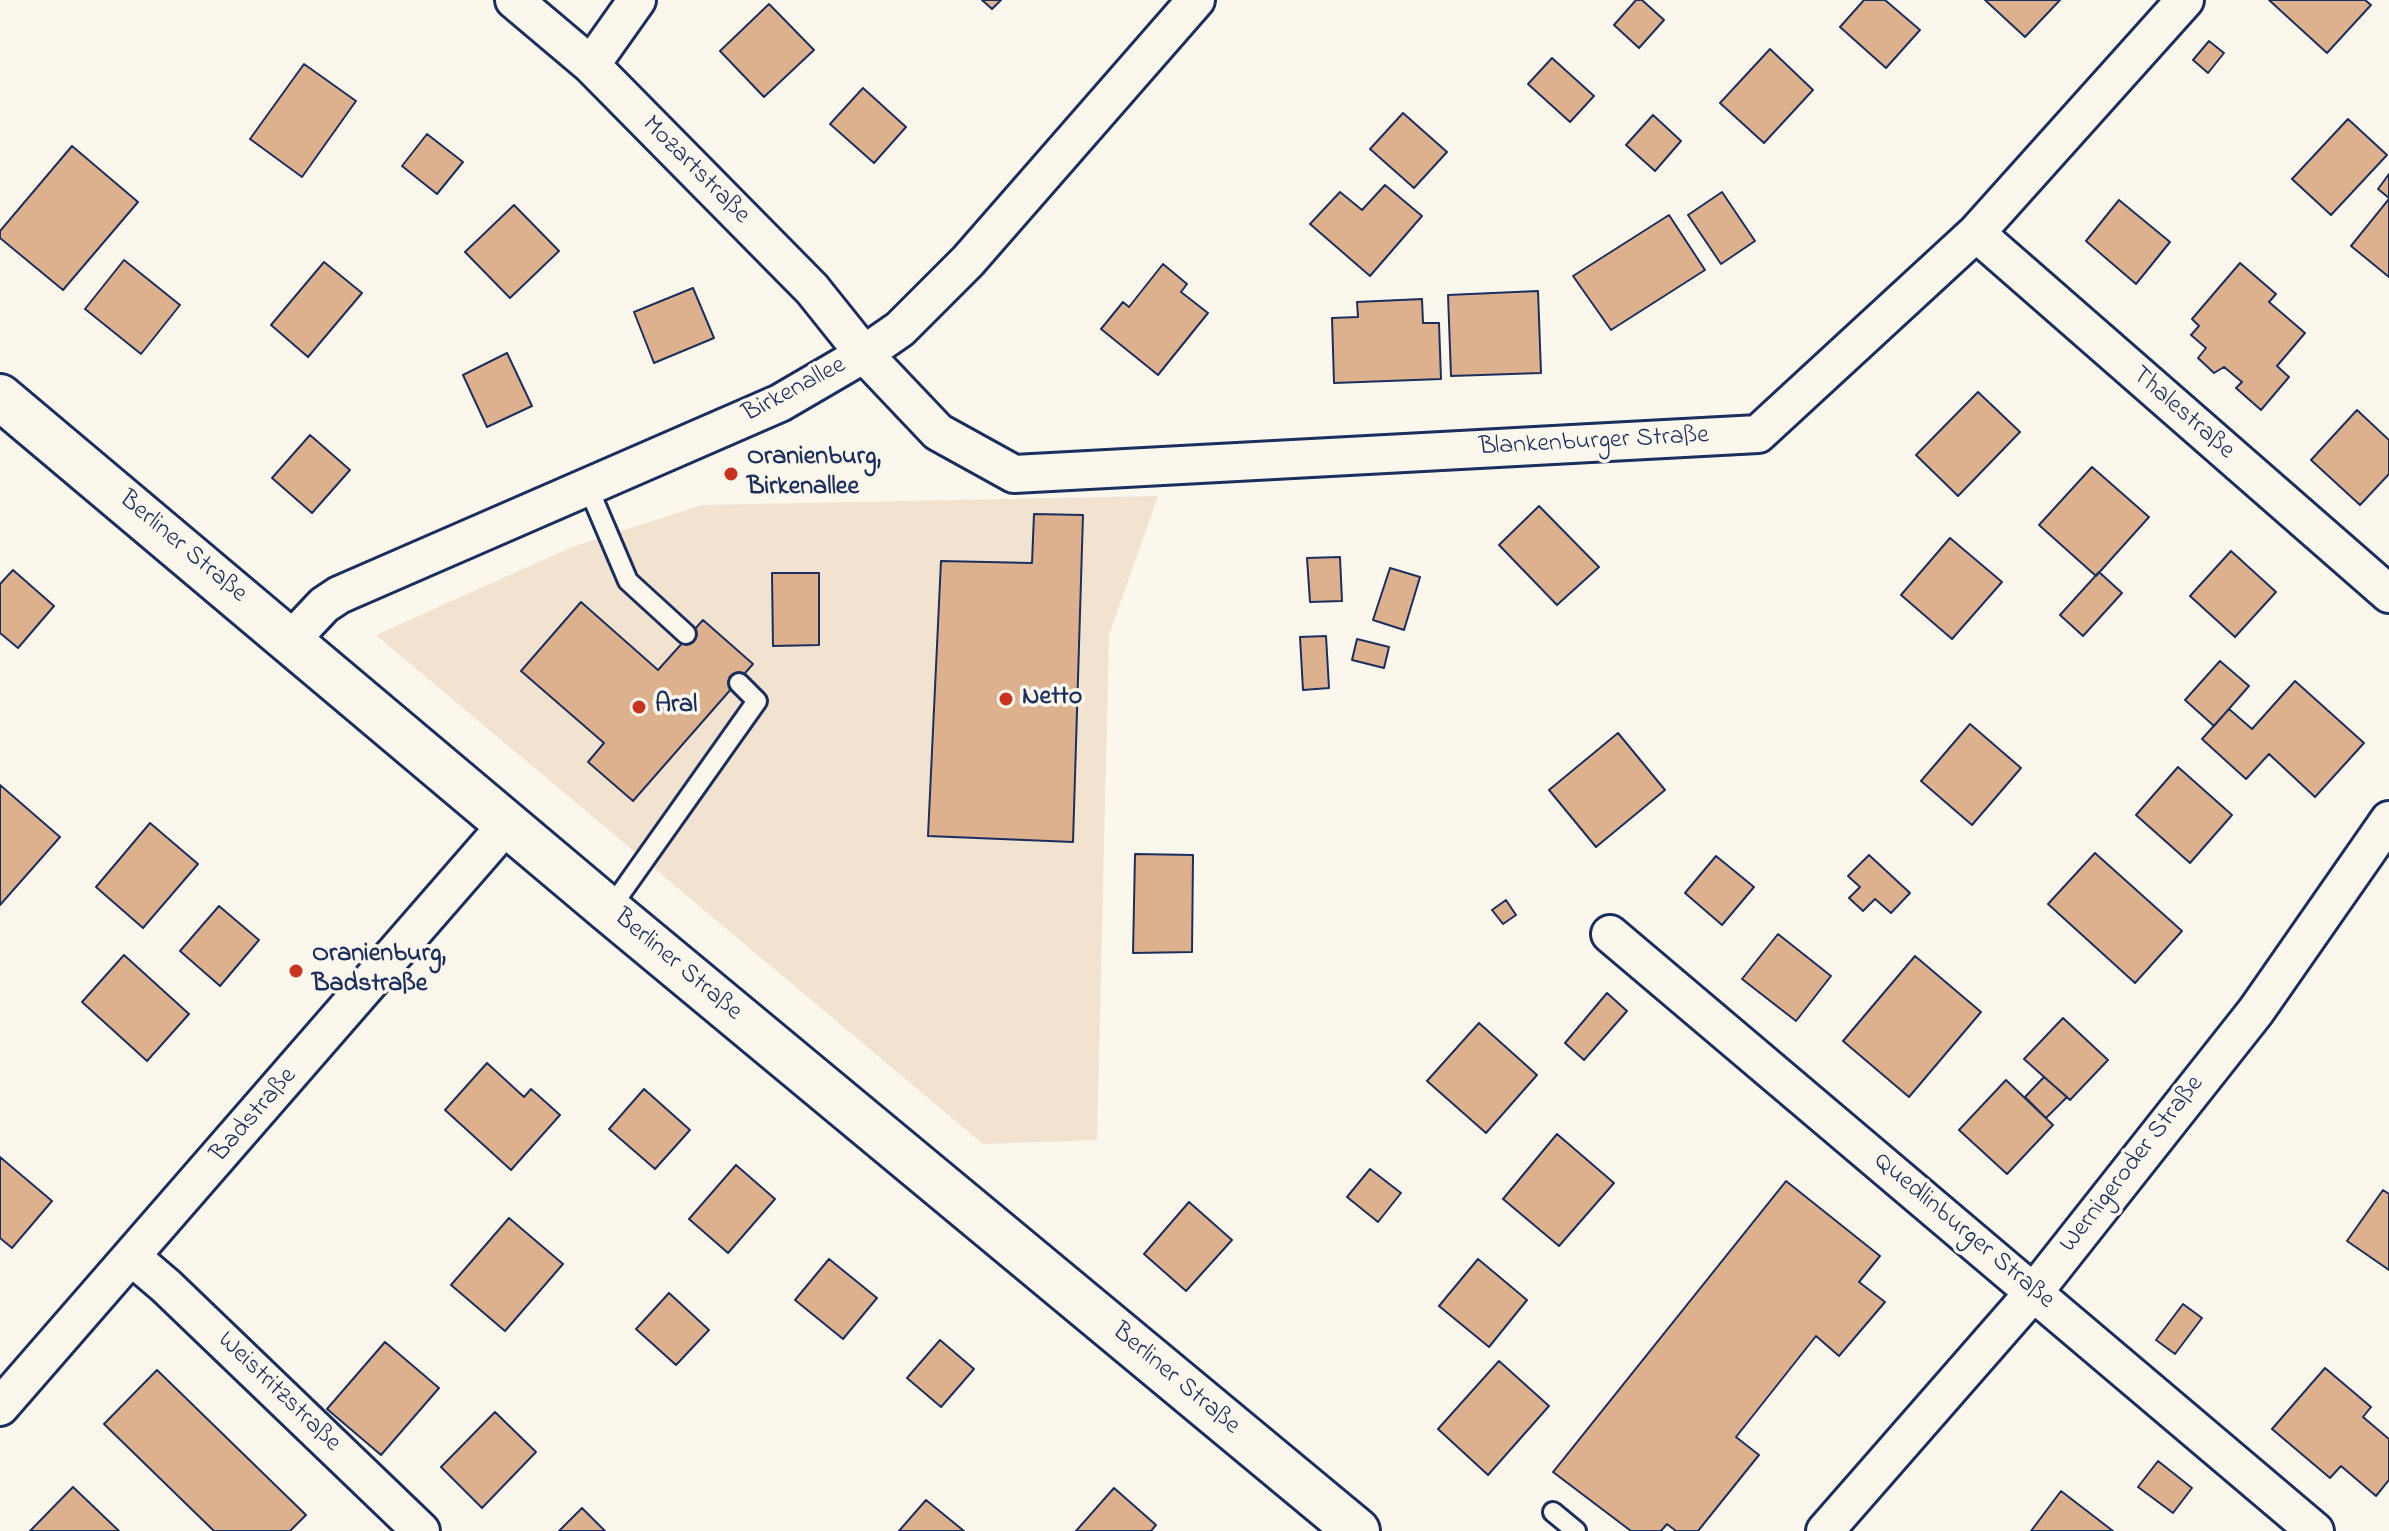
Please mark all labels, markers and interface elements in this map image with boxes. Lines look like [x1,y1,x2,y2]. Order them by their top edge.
street label: Mozartstraße [634,110,756,232]
street label: Birkenallee [738,351,852,431]
street label: Thalestraße [2124,361,2240,467]
street label: Blankenburger Straße [1478,421,1710,465]
place label: Oranienburg, Birkenallee [747,443,881,504]
marker: Oranienburg, Birkenallee [722,465,740,483]
street label: Berliner Straße [111,485,253,611]
place label: Netto [1022,683,1082,715]
marker: Netto [997,690,1015,708]
place label: Aral [655,691,697,723]
marker: Aral [630,698,648,716]
street label: Berliner Straße [606,903,748,1029]
place label: Oranienburg, Badstraße [312,940,446,1002]
marker: Oranienburg, Badstraße [287,962,305,980]
street label: Badstraße [205,1062,305,1170]
street label: Wernigeroder Straße [2054,1070,2212,1260]
street label: Quedlinburger Straße [1866,1147,2060,1317]
street label: Berliner Straße [1104,1317,1246,1443]
street label: Weistritzstraße [210,1326,346,1460]

